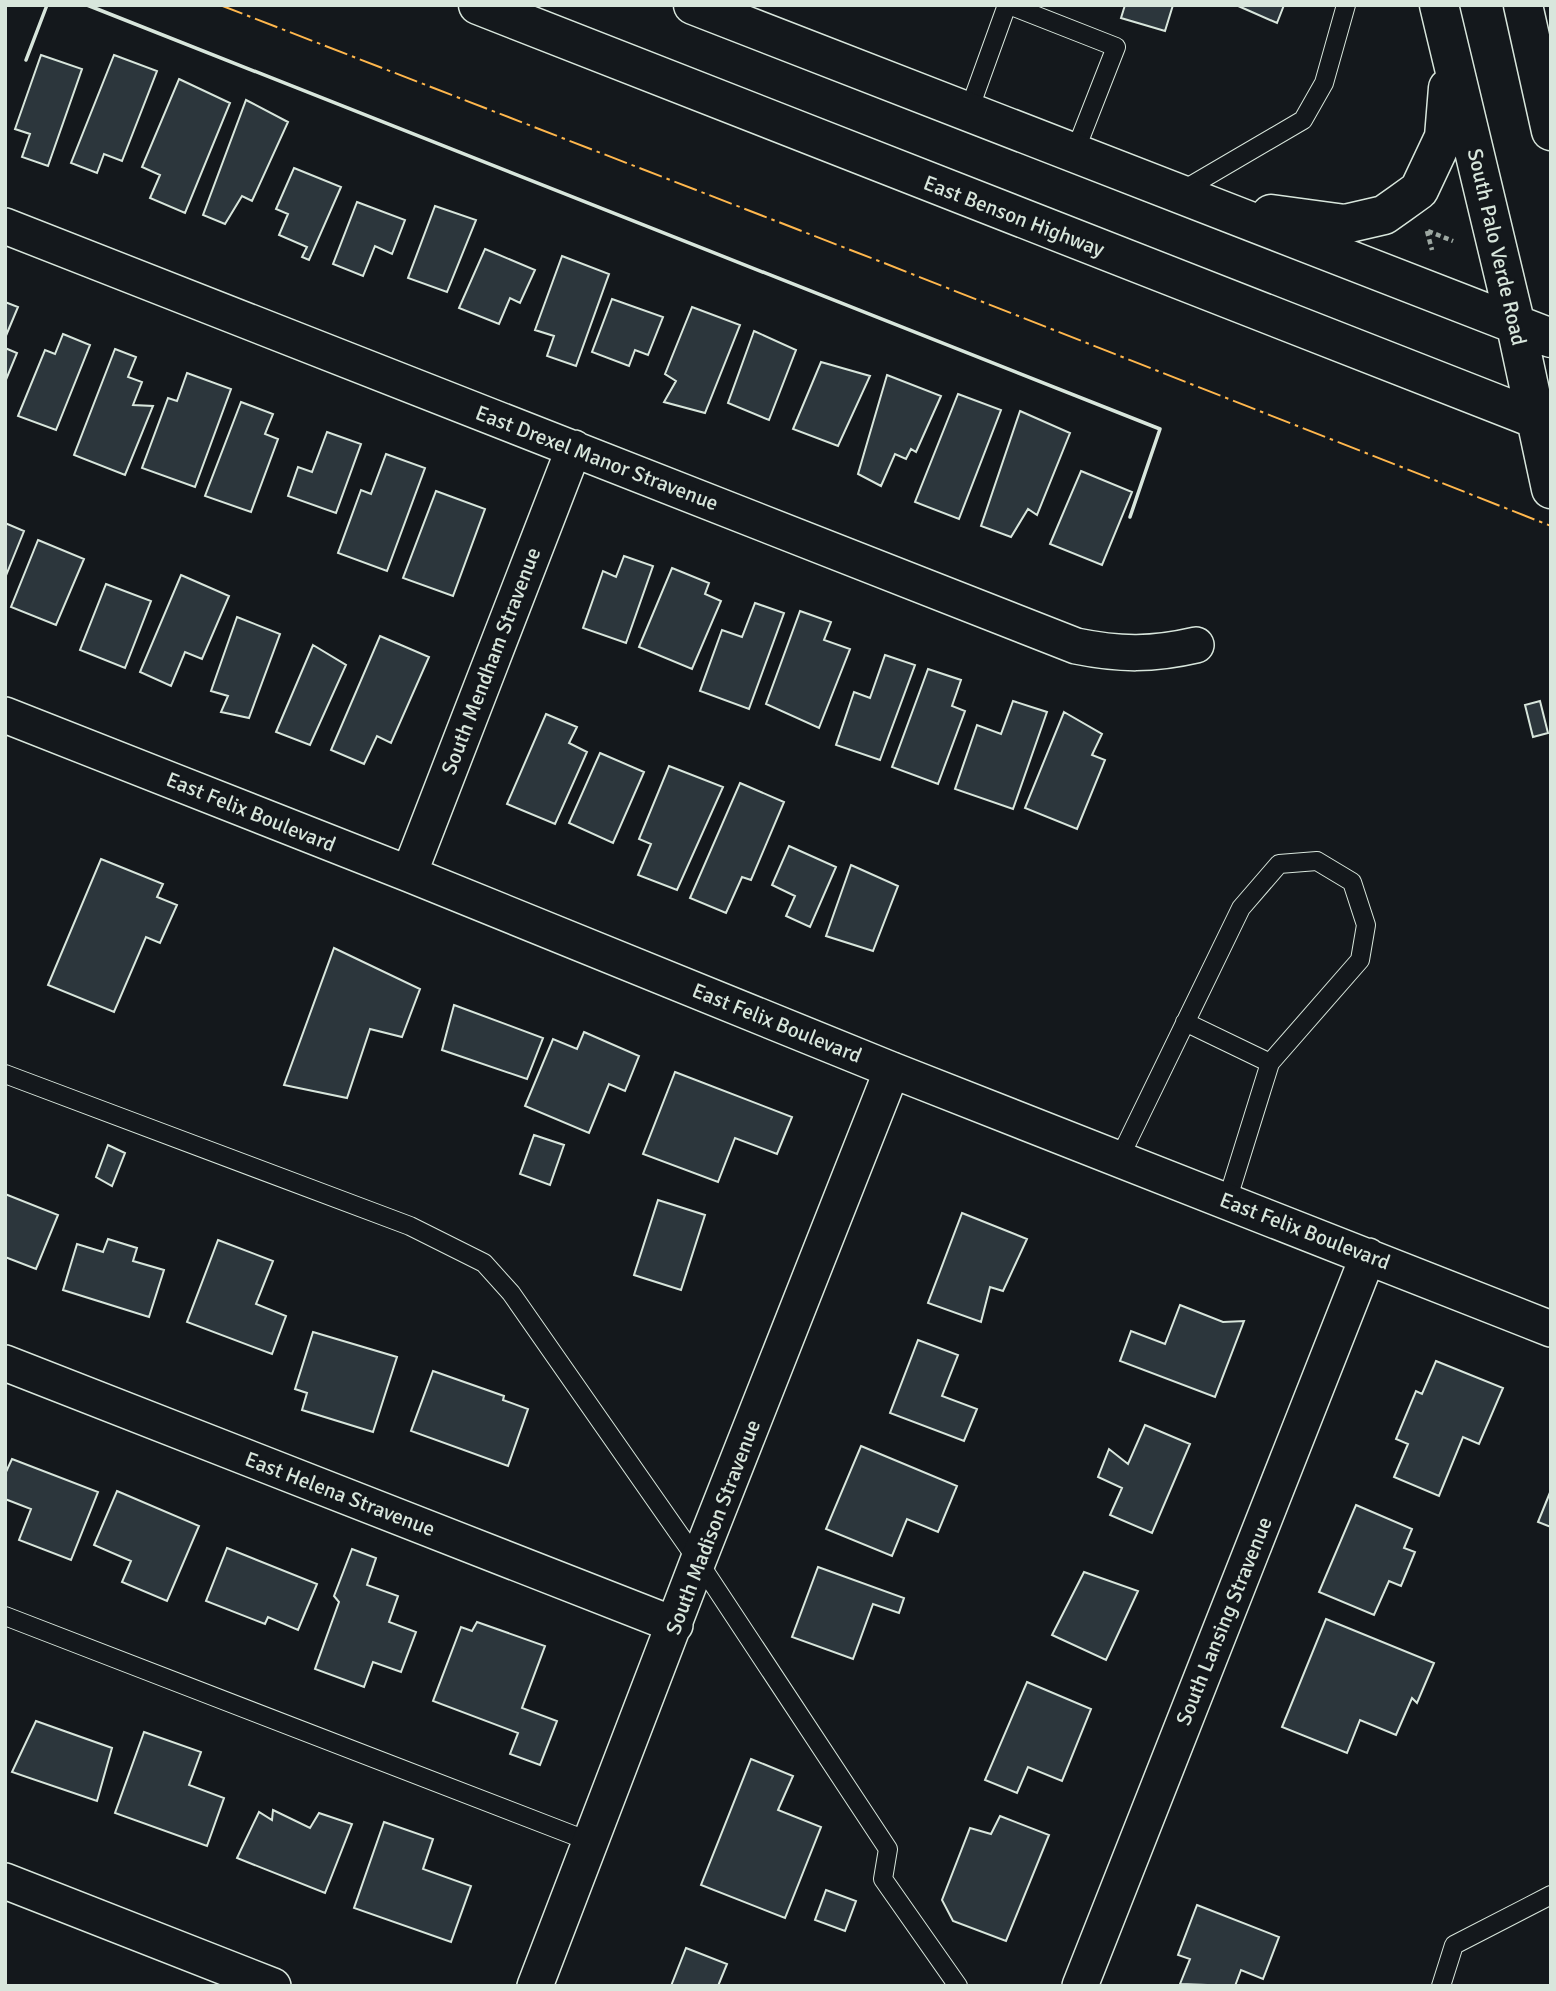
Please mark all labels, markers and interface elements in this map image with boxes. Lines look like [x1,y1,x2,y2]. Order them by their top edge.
street label: South Palo Verde Road [1462,146,1532,348]
street label: East Benson Highway [920,170,1108,263]
street label: East Drexel Manor Stravenue [472,400,722,516]
street label: South Mendham Stravenue [436,544,546,778]
street label: East Felix Boulevard [162,766,340,858]
street label: East Felix Boulevard [688,977,866,1069]
street label: East Felix Boulevard [1216,1187,1394,1275]
street label: South Madison Stravenue [660,1416,766,1638]
street label: East Helena Stravenue [241,1446,439,1542]
street label: South Lansing Stravenue [1170,1513,1278,1729]

